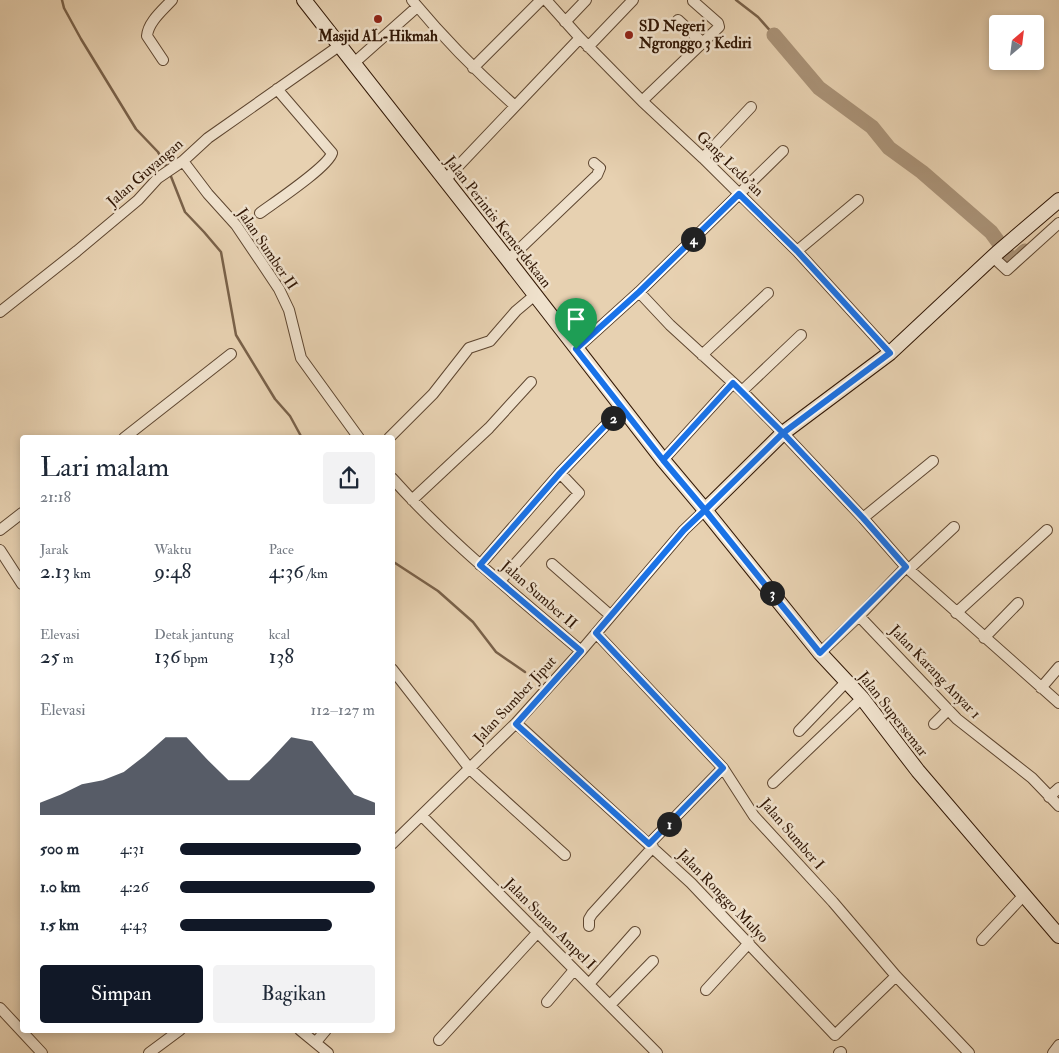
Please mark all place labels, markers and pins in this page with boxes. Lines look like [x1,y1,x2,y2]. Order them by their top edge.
marker: Masjid AL-Hikmah [372,13,384,25]
place label: SD Negeri Ngronggo 3 Kediri [638,17,752,54]
place label: Masjid AL-Hikmah [317,27,438,46]
marker: SD Negeri Ngronggo 3 Kediri [623,29,635,41]
pin: 4 [680,226,706,252]
pin [555,298,597,349]
pin: 2 [600,406,626,430]
pin: 3 [760,580,784,606]
pin: 1 [656,812,682,836]

